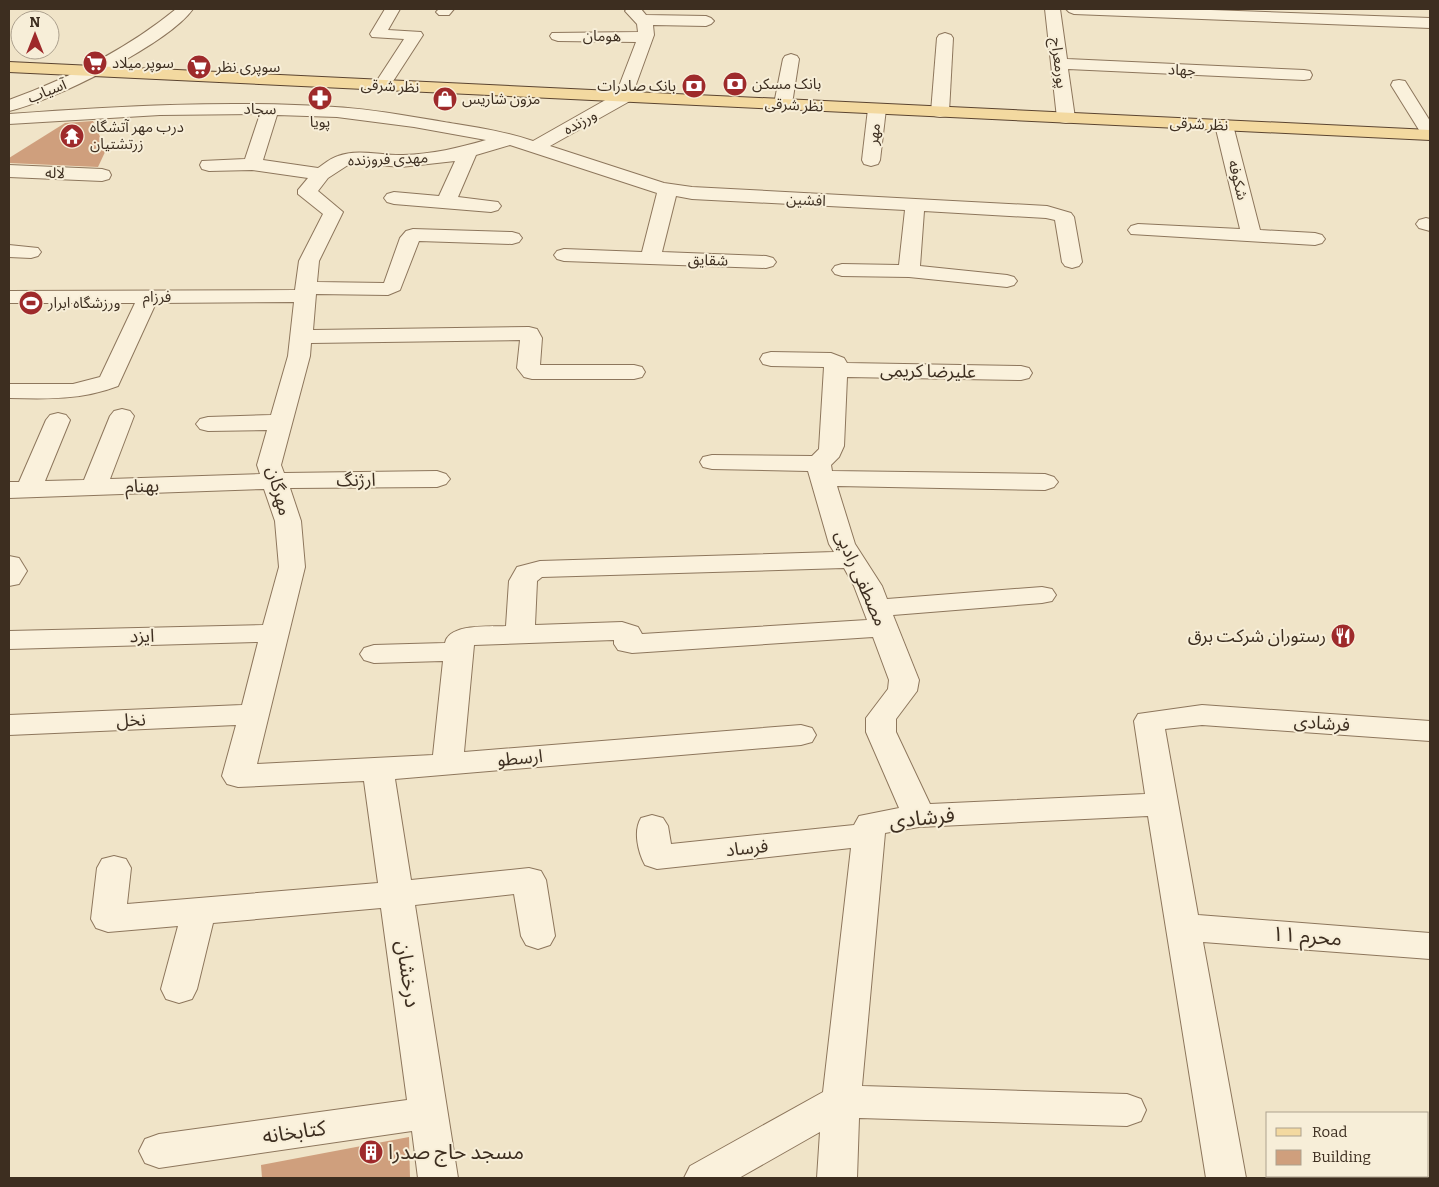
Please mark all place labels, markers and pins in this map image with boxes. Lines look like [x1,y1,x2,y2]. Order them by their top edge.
supermarket icon: سوپر میلاد [82,50,108,76]
place label: سوپر میلاد [112,54,174,73]
supermarket icon: سوپری نظر [186,54,212,80]
place label: سوپری نظر [215,58,281,77]
bank icon: بانک مسکن [722,71,748,97]
bank icon: بانک صادرات [681,73,707,99]
place label: بانک مسکن [752,75,821,93]
place label: بانک صادرات [597,77,676,95]
pharmacy icon: پویا [307,85,333,111]
shop icon: مزون شاریس [432,86,458,112]
place label: مزون شاریس [462,90,541,108]
place label: پویا [310,113,330,132]
place label: درب مهر آتشگاه زرتشتیان [90,118,184,153]
temple icon: درب مهر آتشگاه زرتشتیان [59,123,85,149]
sports icon: ورزشگاه ابرار [18,290,44,316]
place label: ورزشگاه ابرار [47,294,120,312]
restaurant icon: رستوران شرکت برق [1330,623,1356,649]
place label: رستوران شرکت برق [1188,625,1326,647]
building icon: مسجد حاج صدرا [358,1139,384,1165]
place label: مسجد حاج صدرا [388,1139,524,1167]

